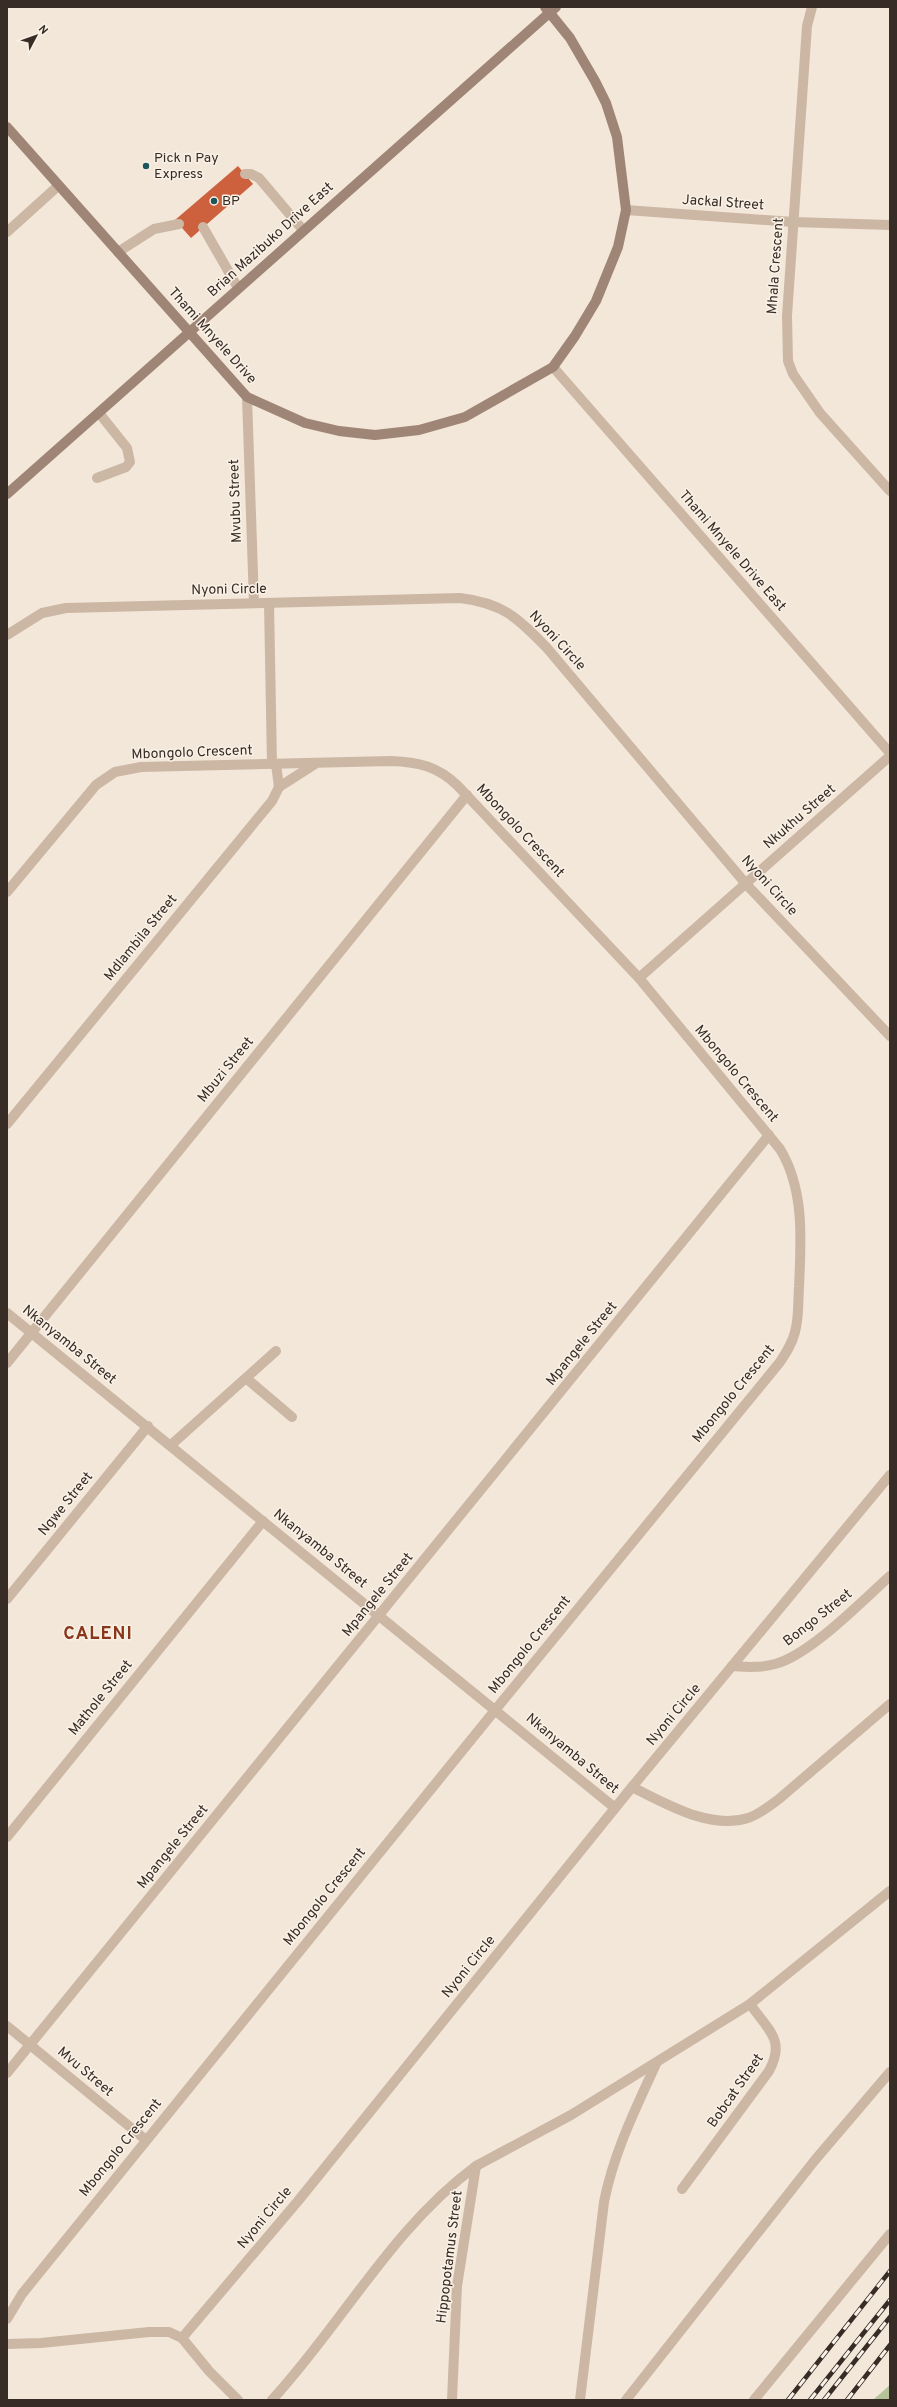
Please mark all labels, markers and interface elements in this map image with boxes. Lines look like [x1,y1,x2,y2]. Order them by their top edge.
north arrow [16,16,56,56]
text: N [35,23,51,38]
place label: Pick n Pay Express [154,150,219,183]
marker: Pick n Pay Express [141,161,151,171]
street label: Brian Mazibuko Drive East [205,179,337,301]
street label: Jackal Street [681,192,765,214]
place label: BP [222,193,240,210]
marker: BP [209,196,219,206]
street label: Mhala Crescent [764,217,788,315]
street label: Thami Mnyele Drive [164,284,260,388]
street label: Mvubu Street [226,459,246,543]
street label: Thami Mnyele Drive East [675,487,789,615]
street label: Nyoni Circle [191,581,267,599]
street label: Nyoni Circle [525,608,589,674]
street label: Mbongolo Crescent [131,742,253,764]
street label: Mbongolo Crescent [472,781,568,881]
street label: Nkukhu Street [760,781,840,853]
street label: Nyoni Circle [737,852,801,920]
street label: Mdlambila Street [101,891,181,985]
street label: Mbongolo Crescent [691,1022,781,1126]
street label: Mbuzi Street [194,1034,258,1106]
street label: Mpangele Street [543,1298,621,1390]
street label: Nkanyamba Street [19,1302,119,1388]
street label: Mbongolo Crescent [689,1342,779,1446]
street label: Ngwe Street [35,1469,97,1539]
street label: Nkanyamba Street [270,1506,370,1592]
street label: Mpangele Street [339,1549,417,1641]
street label: Bongo Street [780,1586,856,1650]
street label: Mbongolo Crescent [485,1593,575,1697]
district label: CALENI [63,1623,133,1646]
street label: Mathole Street [65,1657,137,1739]
street label: Nyoni Circle [643,1681,705,1749]
street label: Nkanyamba Street [522,1710,622,1798]
street label: Mpangele Street [134,1801,212,1893]
street label: Mbongolo Crescent [280,1845,370,1949]
street label: Nyoni Circle [439,1932,499,2002]
street label: Mvu Street [53,2044,117,2100]
street label: Bobcat Street [704,2051,768,2131]
street label: Mbongolo Crescent [76,2096,166,2200]
street label: Nyoni Circle [234,2184,296,2252]
street label: Hippopotamus Street [433,2190,467,2324]

